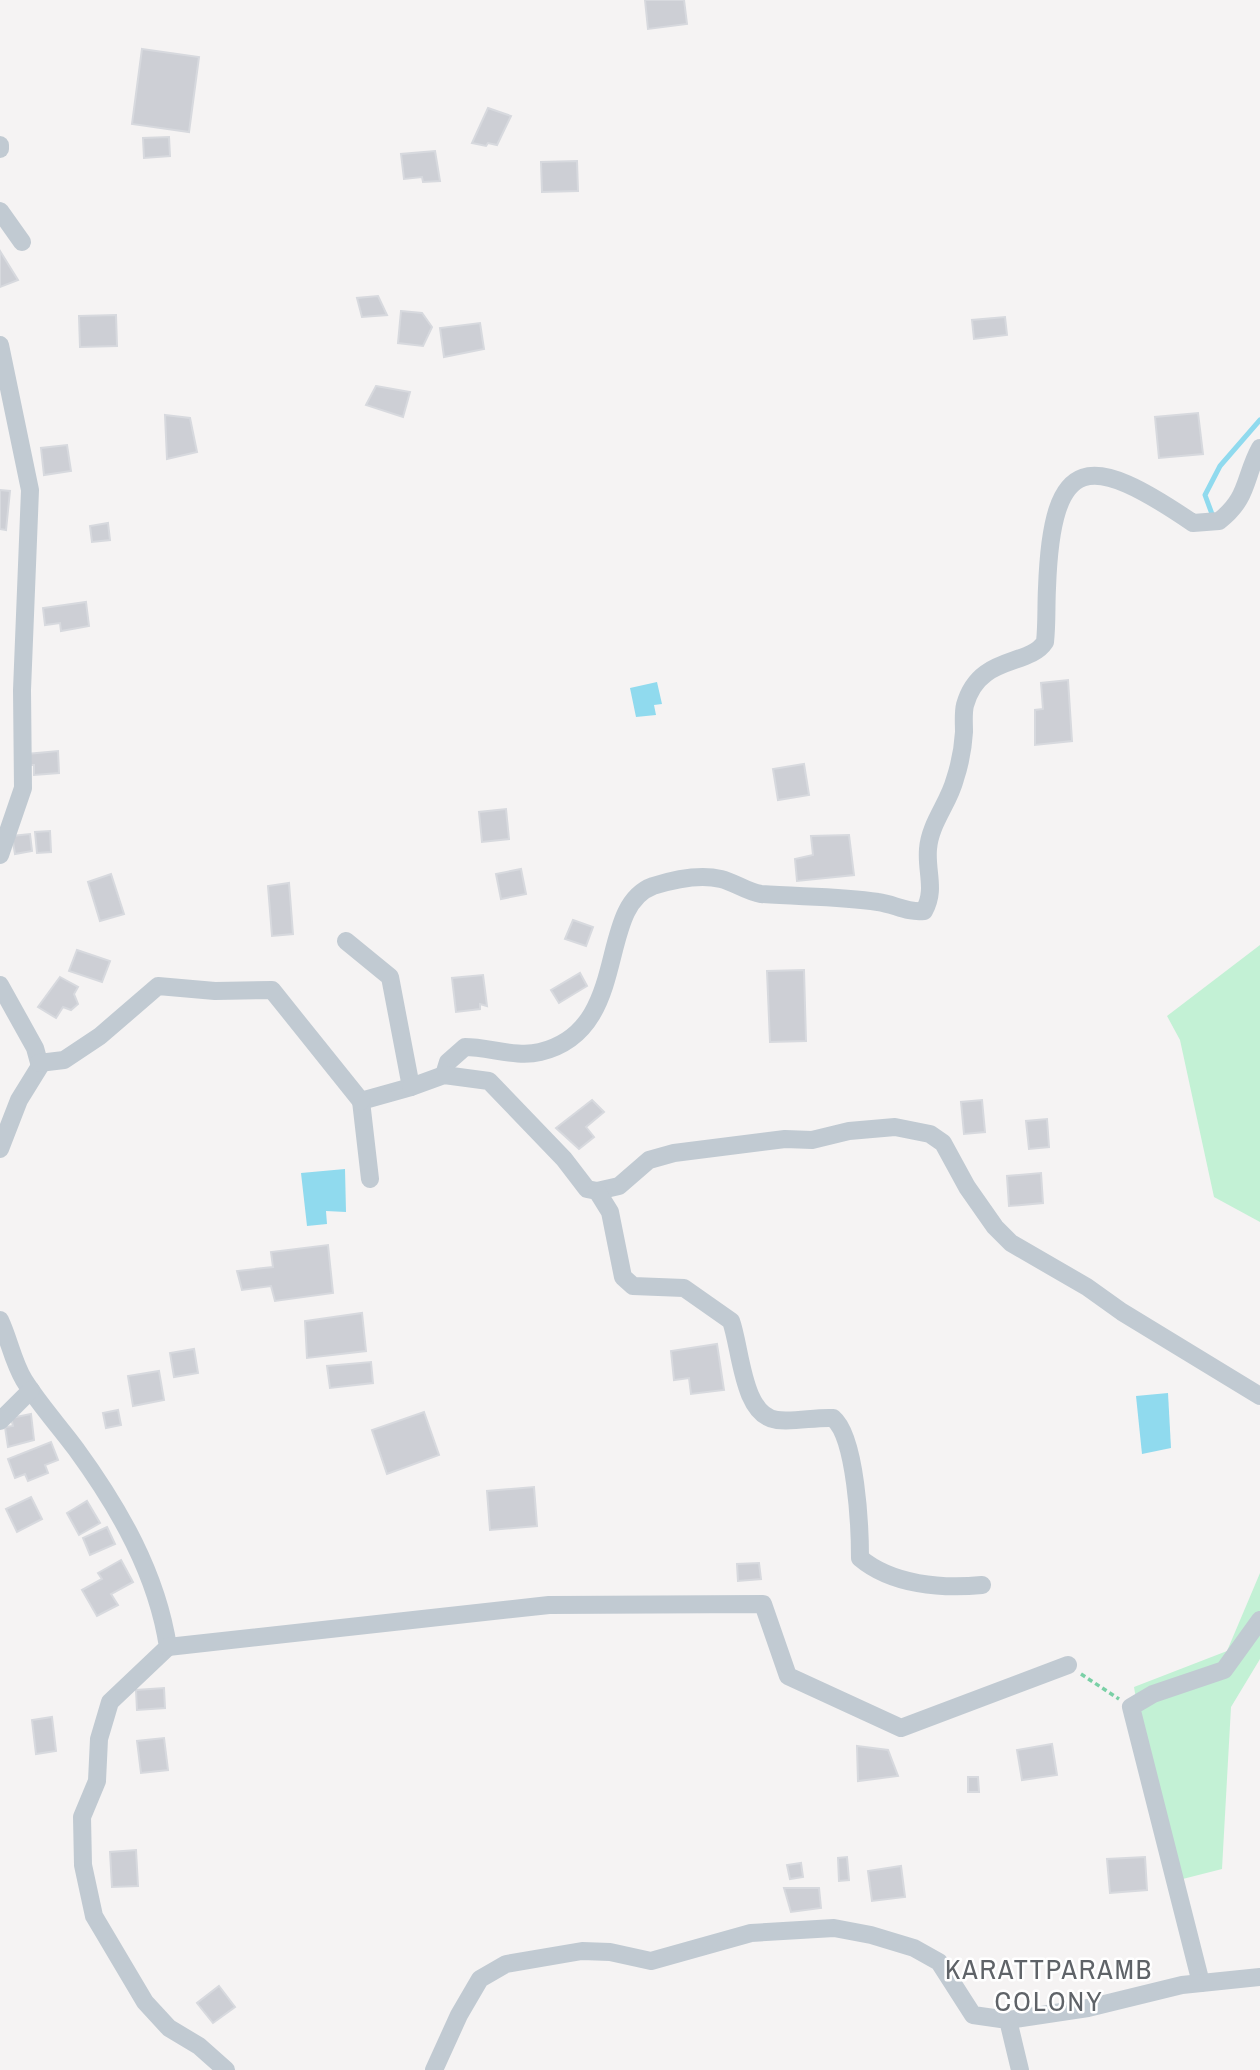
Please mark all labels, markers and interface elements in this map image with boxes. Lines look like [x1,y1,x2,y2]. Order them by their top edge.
district label: KARATTPARAMB COLONY [945,1950,1153,2020]

